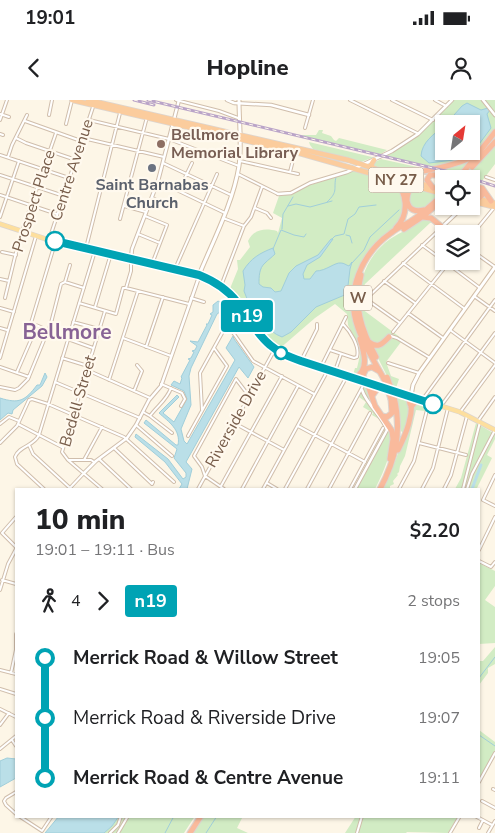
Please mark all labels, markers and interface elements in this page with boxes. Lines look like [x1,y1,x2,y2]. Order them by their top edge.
text: 19:01 [25,5,75,31]
text: Hopline [207,53,288,83]
icon: back [20,54,48,82]
icon: person [447,54,475,82]
north arrow [435,115,480,160]
map controls [435,115,480,270]
street label: Centre Avenue [45,116,99,224]
place label: Bellmore Memorial Library [171,124,299,164]
marker: Bellmore Memorial Library [155,138,167,150]
street label: Prospect Place [7,147,61,255]
marker: Saint Barnabas Church [146,162,158,174]
road number: NY 27 [368,168,424,192]
button: locate [435,170,480,215]
place label: Saint Barnabas Church [95,174,209,214]
button: layers [435,225,480,270]
unlabelled marker [45,231,65,251]
road number: W [344,286,372,310]
line badge: n19 [218,300,276,332]
text: n19 [231,304,263,328]
district label: Bellmore [22,318,112,346]
unlabelled marker [274,346,288,360]
street label: Bedell Street [54,352,102,449]
street label: Riverside Drive [200,366,272,472]
unlabelled marker [423,394,443,414]
text: 10 min [35,501,125,539]
text: $2.20 [410,518,460,544]
text: 19:01 – 19:11 · Bus [35,539,175,561]
icon: walk [35,587,63,615]
icon: forward [89,587,117,615]
text: n19 [135,589,167,613]
text: 4 [71,590,81,612]
text: 2 stops [407,590,460,612]
text: Merrick Road & Willow Street [73,645,338,671]
text: 19:05 [418,647,460,669]
text: Merrick Road & Riverside Drive [73,705,336,731]
text: 19:07 [418,707,460,729]
text: Merrick Road & Centre Avenue [73,765,343,791]
text: 19:11 [418,767,460,789]

